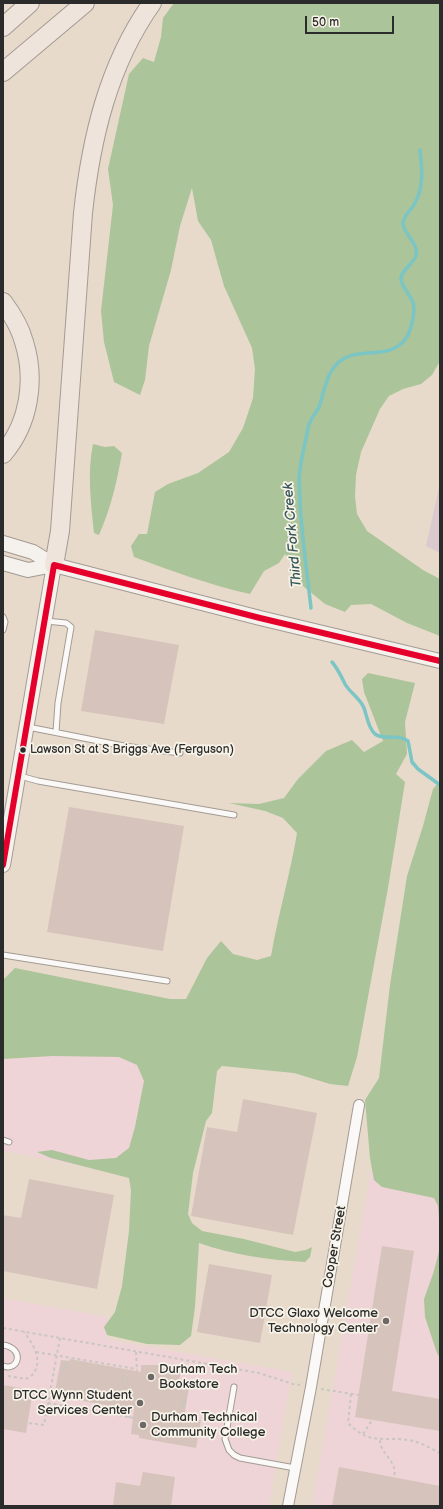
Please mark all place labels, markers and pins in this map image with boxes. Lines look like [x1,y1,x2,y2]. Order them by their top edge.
place label: Lawson St at S Briggs Ave (Ferguson) [30,743,234,757]
marker: Lawson St at S Briggs Ave (Ferguson) [18,745,28,755]
place label: DTCC Glaxo Welcome Technology Center [249,1306,378,1337]
marker: DTCC Glaxo Welcome Technology Center [381,1316,391,1326]
place label: Durham Tech Bookstore [159,1362,237,1393]
marker: Durham Tech Bookstore [146,1372,156,1382]
place label: DTCC Wynn Student Services Center [13,1388,132,1419]
marker: DTCC Wynn Student Services Center [135,1398,145,1408]
place label: Durham Technical Community College [151,1410,265,1441]
marker: Durham Technical Community College [138,1420,148,1430]

